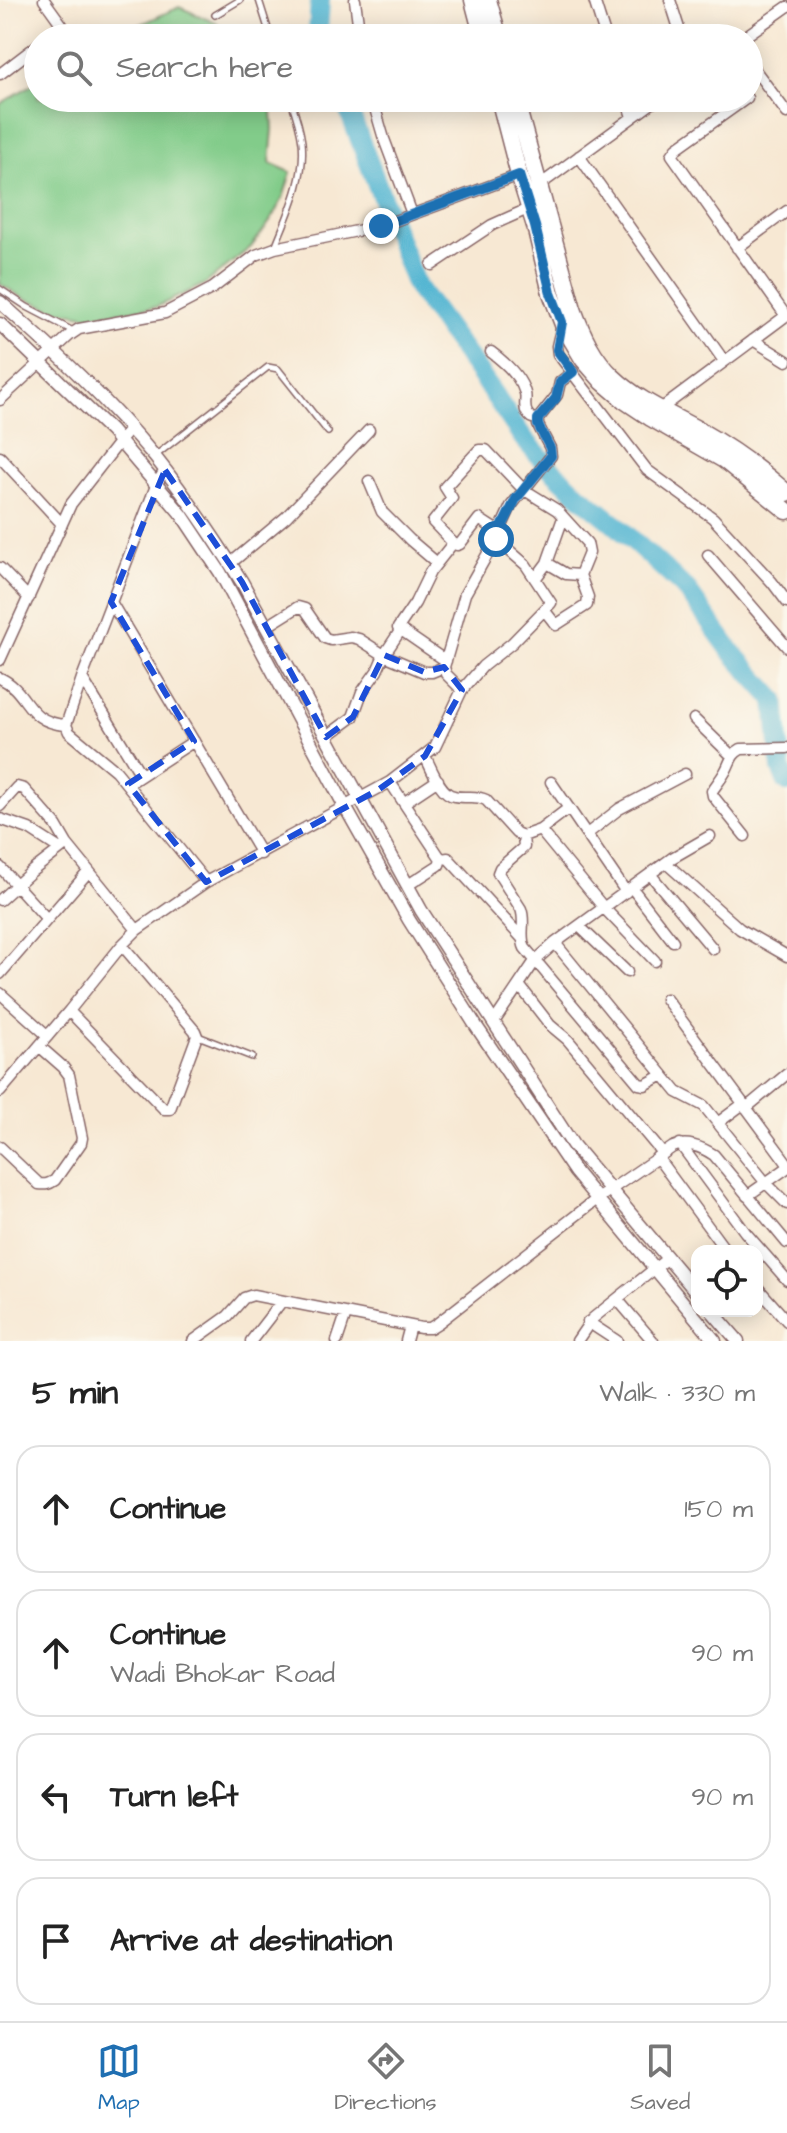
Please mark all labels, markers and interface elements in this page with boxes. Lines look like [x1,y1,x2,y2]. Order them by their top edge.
search box [24,24,763,112]
icon: search [52,46,96,90]
text: Search here [116,47,293,89]
route end [363,208,399,244]
route start [478,521,514,557]
map controls [691,1245,763,1317]
button: locate [691,1245,763,1317]
text: 5 min [32,1369,118,1417]
text: Walk · 330 m [599,1375,755,1411]
icon: ahead [34,1487,78,1531]
text: Continue [110,1488,226,1530]
text: 150 m [684,1491,753,1527]
text: Continue [110,1614,226,1656]
icon: ahead [34,1631,78,1675]
text: 90 m [691,1635,753,1671]
text: Wadi Bhokar Road [110,1656,335,1692]
icon: left [34,1775,78,1819]
text: Turn left [110,1776,238,1818]
text: 90 m [691,1779,753,1815]
icon: arrive [34,1919,78,1963]
text: Arrive at destination [110,1920,392,1962]
tab: Map [97,2039,141,2118]
tab: Directions [334,2039,437,2118]
tab: Saved [630,2039,690,2118]

